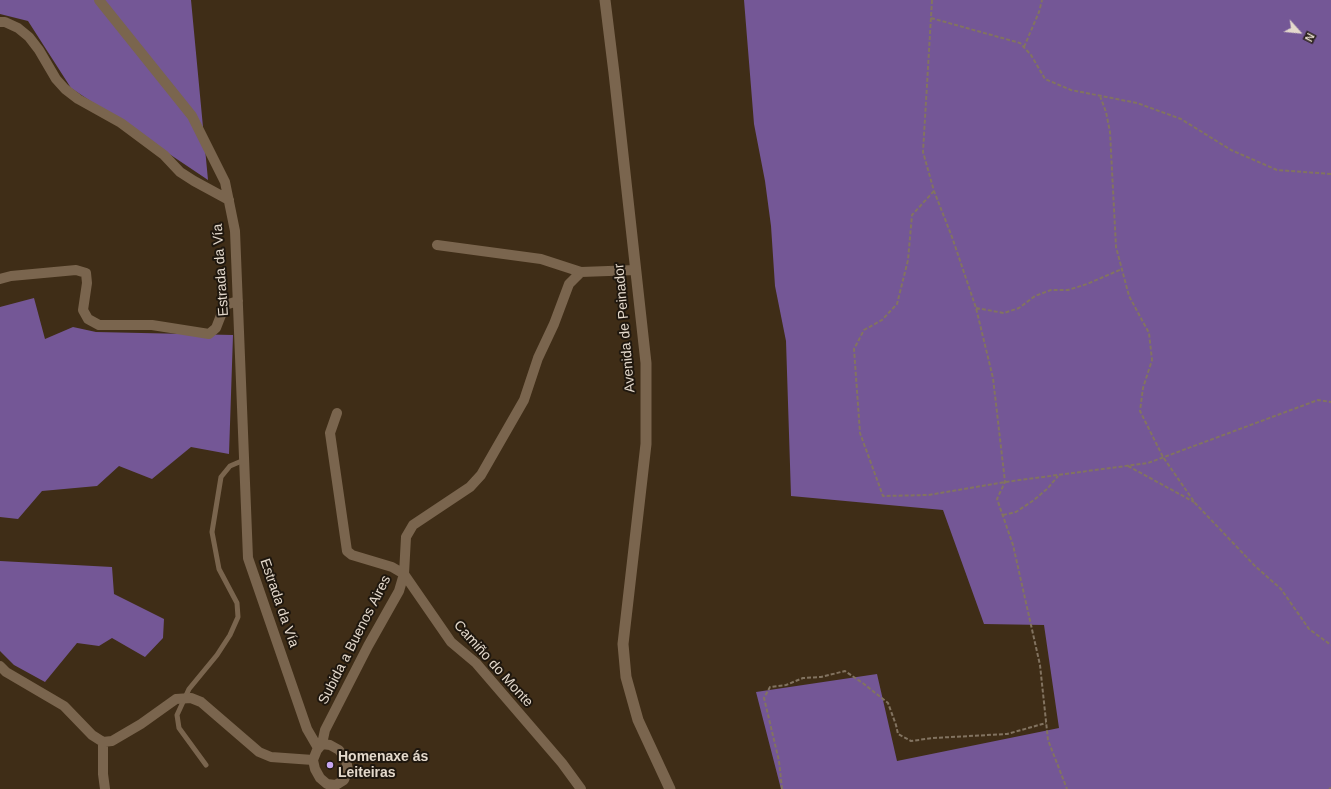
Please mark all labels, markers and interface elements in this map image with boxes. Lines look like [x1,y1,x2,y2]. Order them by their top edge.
north arrow [1279,12,1319,52]
text: N [1303,31,1317,44]
street label: Estrada da Vía [209,223,233,317]
street label: Avenida de Peinador [611,263,639,393]
street label: Estrada da Vía [256,556,302,650]
street label: Subida a Buenos Aires [315,573,395,707]
street label: Camiño do Monte [450,617,536,711]
place label: Homenaxe ás Leiteiras [338,749,428,782]
marker: Homenaxe ás Leiteiras [325,760,335,770]

